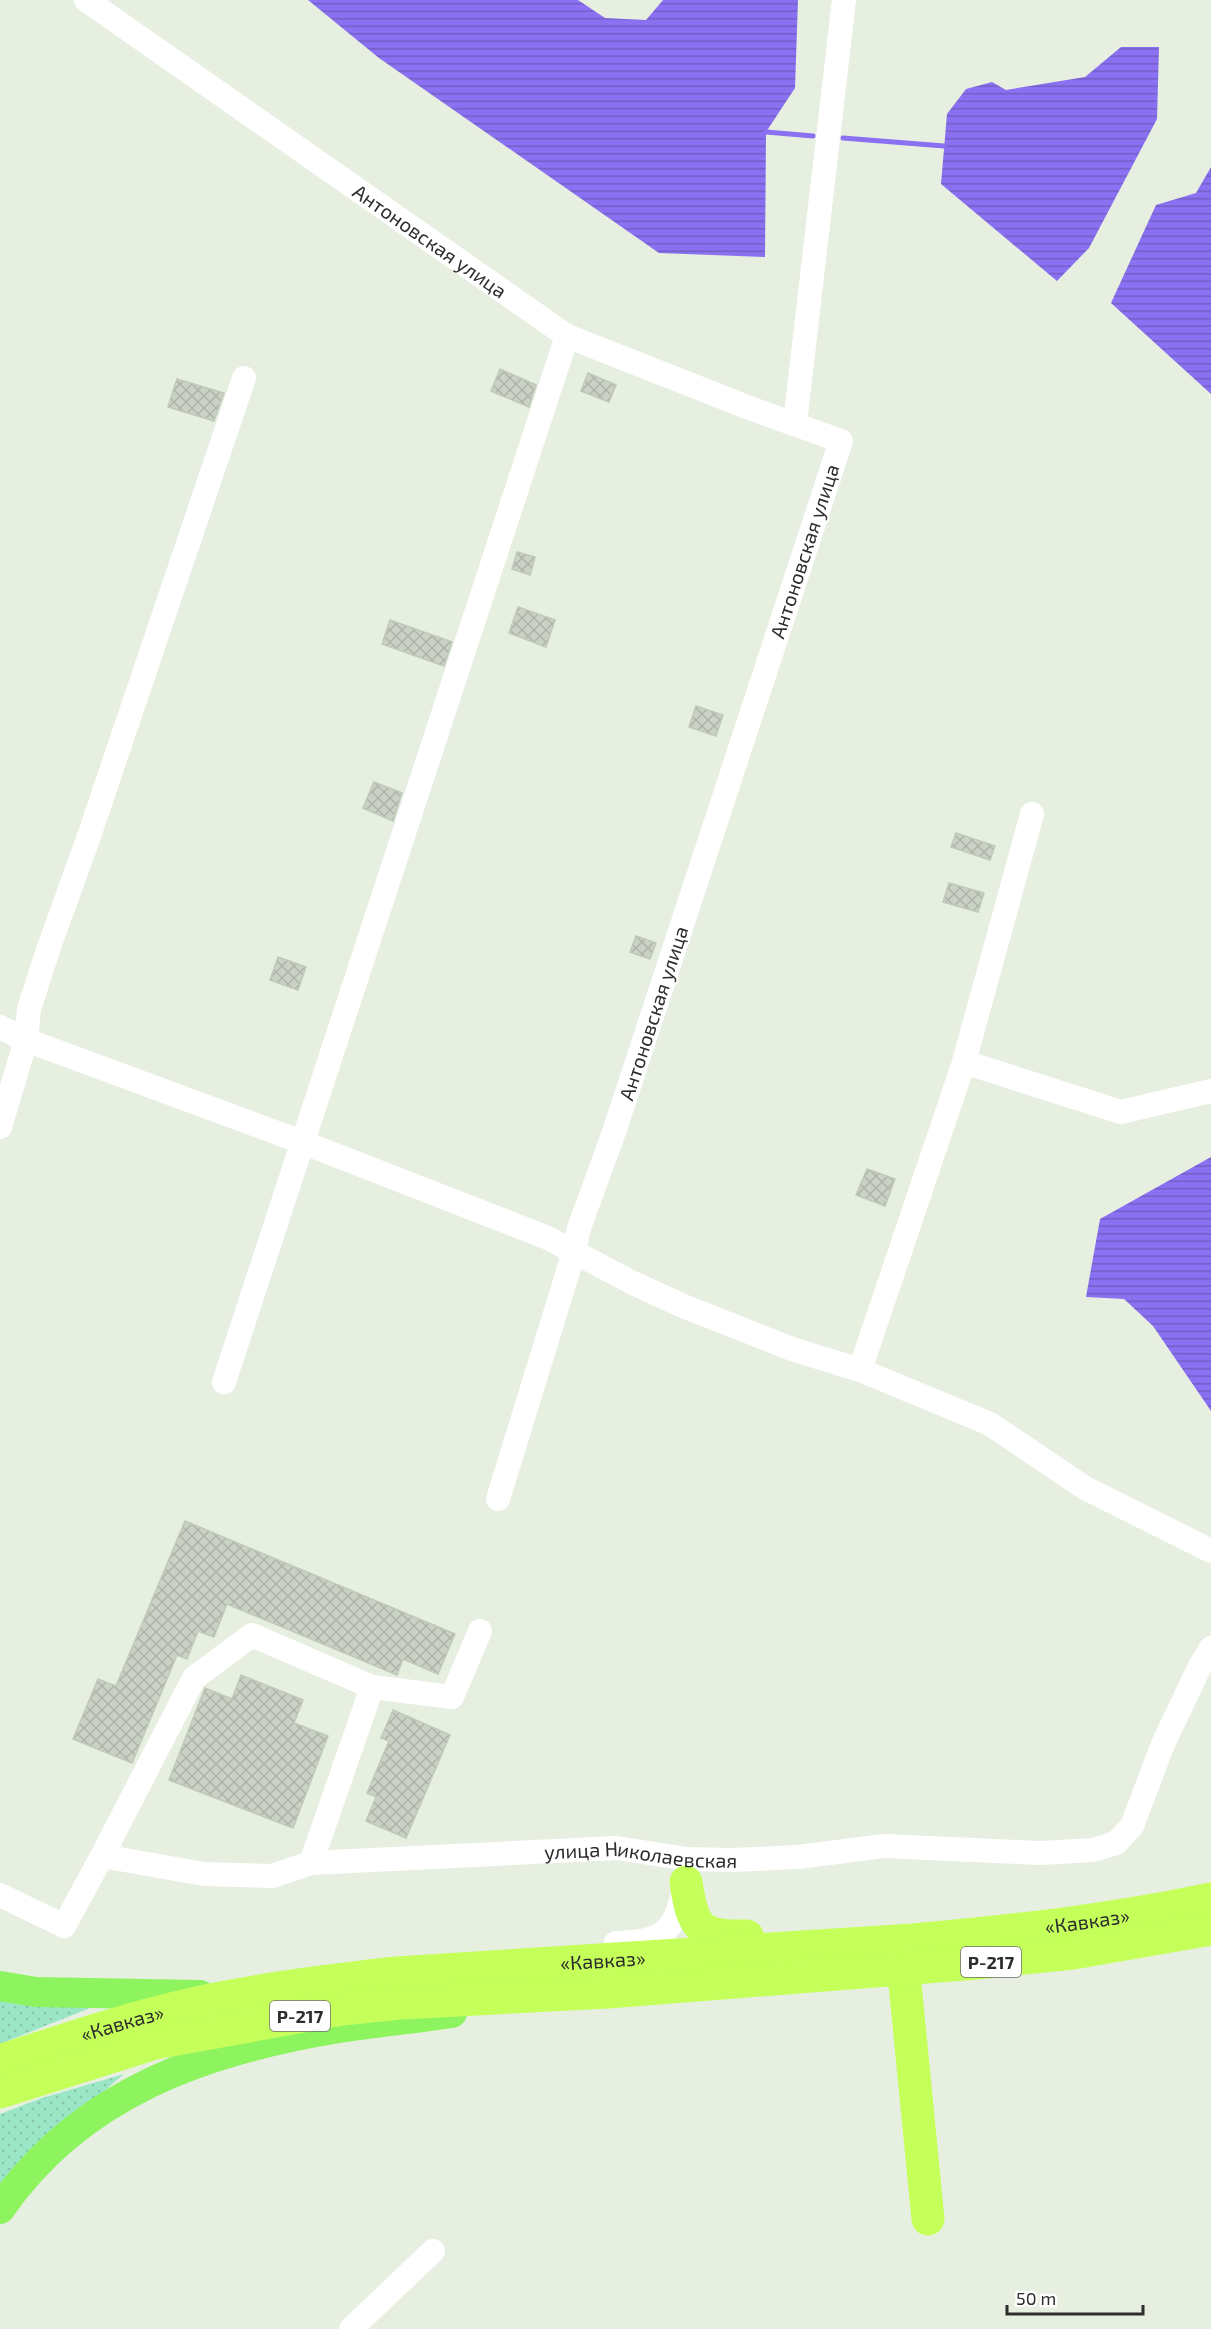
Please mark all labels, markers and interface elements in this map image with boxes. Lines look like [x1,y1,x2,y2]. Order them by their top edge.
street label: Антоновская улица [349,179,512,303]
street label: Антоновская улица [764,461,844,642]
street label: Антоновская улица [613,923,693,1104]
street label: улица Николаевская [544,1836,738,1872]
street label: «Кавказ» [1043,1902,1131,1938]
street label: «Кавказ» [559,1945,646,1974]
road number: Р-217 [961,1947,1021,1977]
street label: «Кавказ» [78,1999,166,2046]
road number: Р-217 [270,2001,330,2031]
scale bar [1007,2278,1144,2316]
text: 50 m [1016,2287,1056,2309]

